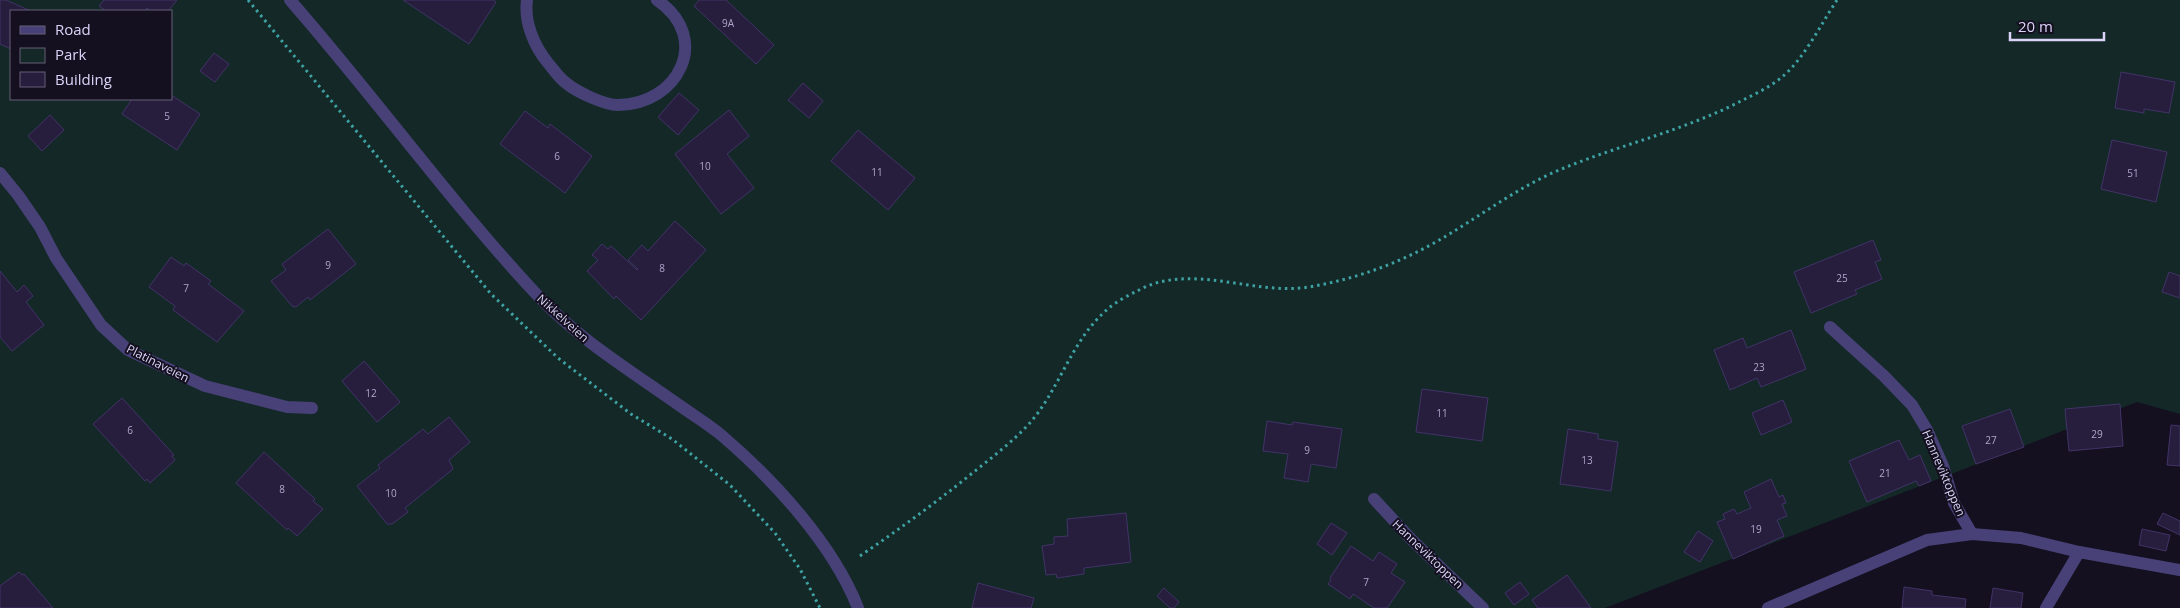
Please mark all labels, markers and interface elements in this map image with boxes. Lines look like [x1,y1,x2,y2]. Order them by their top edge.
legend [10,10,172,100]
scale bar [2010,10,2104,42]
house number: 9A [722,16,735,30]
text: 20 m [2018,16,2053,36]
text: Road [55,19,91,39]
text: Park [55,44,86,64]
text: Building [55,69,112,89]
house number: 5 [164,109,170,123]
house number: 6 [554,149,560,163]
house number: 10 [699,159,711,173]
house number: 11 [871,165,883,179]
house number: 51 [2127,166,2139,180]
house number: 9 [325,258,331,272]
house number: 8 [659,261,665,275]
house number: 25 [1836,271,1848,285]
house number: 7 [183,281,189,295]
street label: Nikkelveien [533,290,593,346]
street label: Platinaveien [124,340,192,386]
house number: 23 [1753,360,1765,374]
house number: 12 [365,386,377,400]
house number: 11 [1436,406,1448,420]
house number: 6 [127,423,133,437]
street label: Hanneviktoppen [1918,427,1970,519]
house number: 29 [2091,427,2103,441]
house number: 27 [1985,433,1997,447]
house number: 9 [1304,443,1310,457]
house number: 13 [1581,453,1593,467]
house number: 21 [1879,466,1891,480]
house number: 8 [279,482,285,496]
house number: 10 [385,486,397,500]
street label: Hanneviktoppen [1389,516,1467,592]
house number: 19 [1750,522,1762,536]
house number: 7 [1363,575,1369,589]

